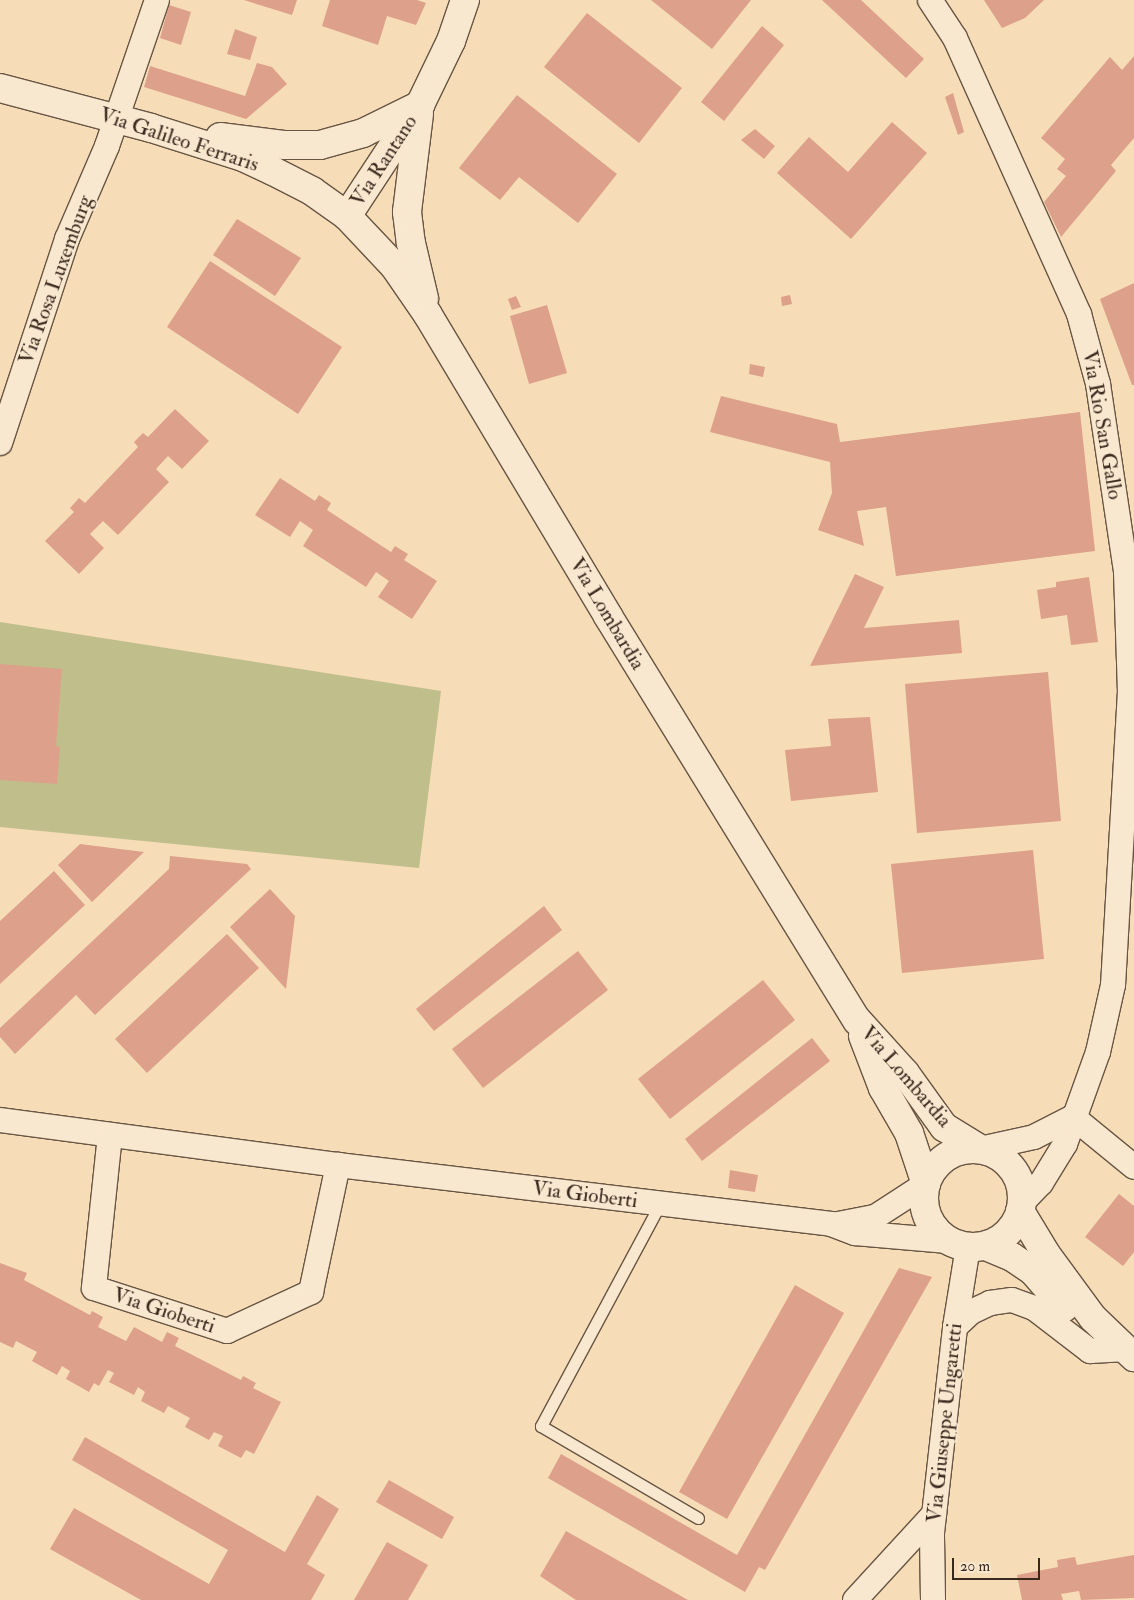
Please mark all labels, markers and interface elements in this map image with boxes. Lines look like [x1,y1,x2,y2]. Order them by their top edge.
street label: Via Galileo Ferraris [96,102,262,178]
street label: Via Rantano [345,110,423,212]
street label: Via Rosa Luxemburg [14,192,98,368]
street label: Via Rio San Gallo [1076,348,1128,502]
street label: Via Lombardia [564,553,650,675]
street label: Via Lombardia [855,1021,957,1133]
street label: Via Gioberti [531,1176,639,1214]
street label: Via Gioberti [110,1283,218,1339]
street label: Via Giuseppe Ungaretti [922,1322,968,1524]
scale bar [954,1548,1042,1580]
text: 20 m [960,1557,990,1576]

